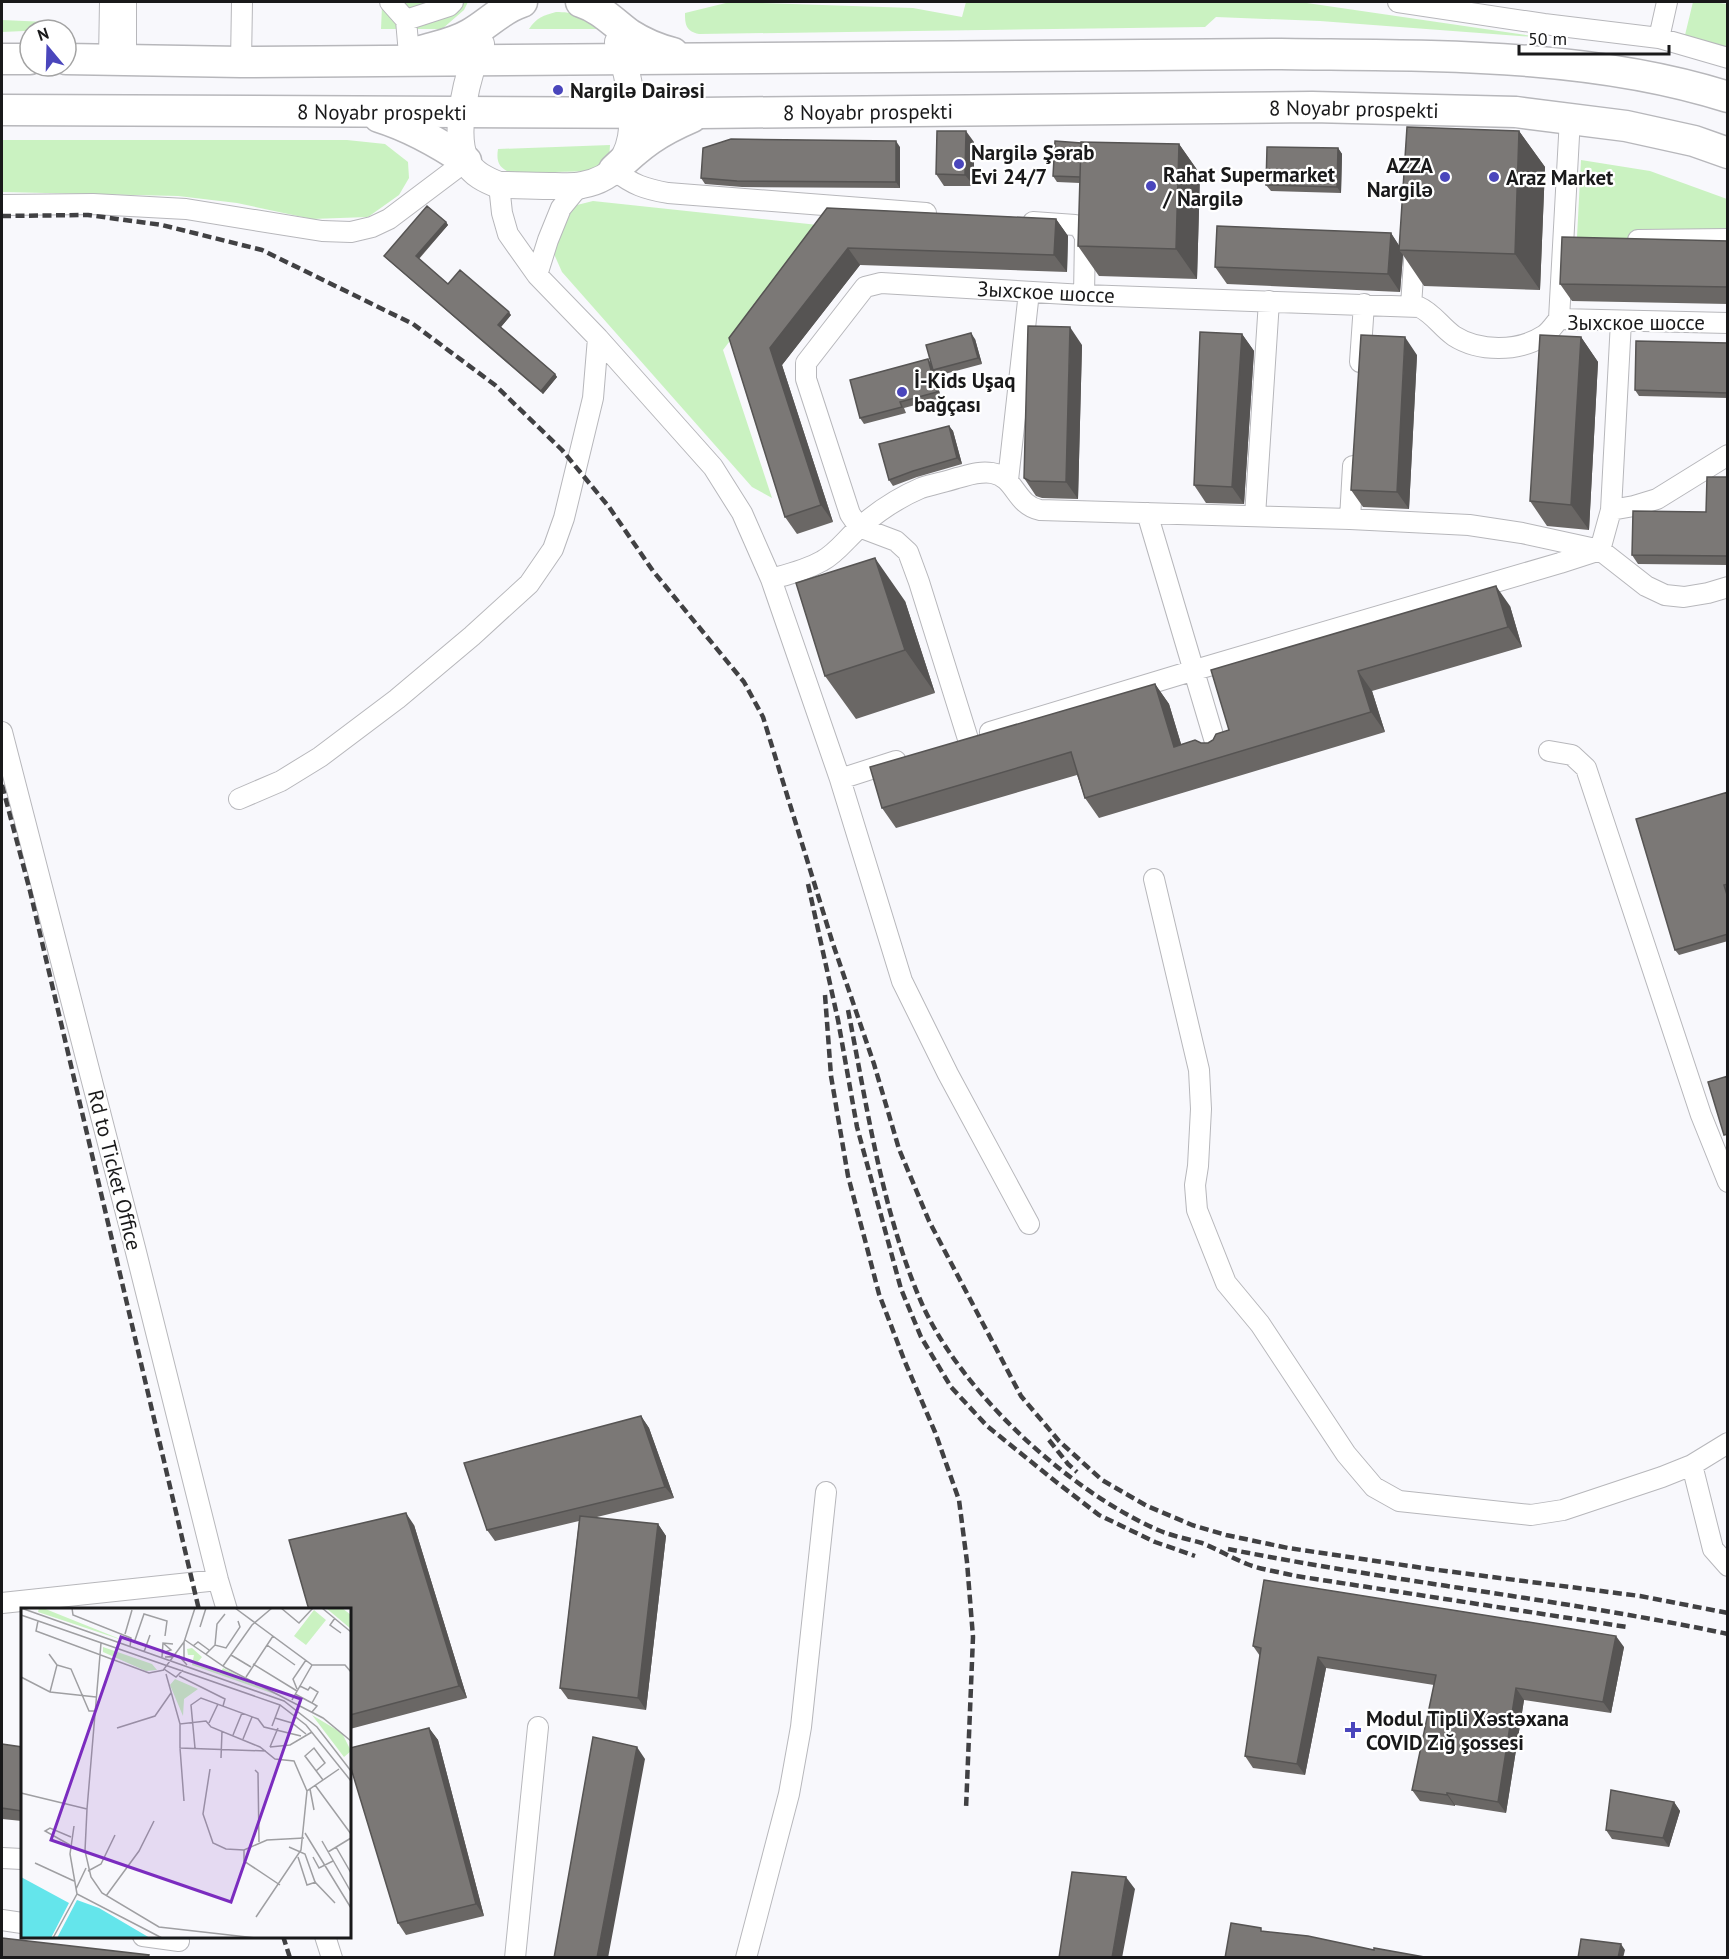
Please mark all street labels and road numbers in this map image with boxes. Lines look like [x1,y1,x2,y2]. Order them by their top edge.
street label: 8 Noyabr prospekti [1269,93,1439,124]
street label: 8 Noyabr prospekti [783,97,953,126]
street label: 8 Noyabr prospekti [297,98,467,125]
street label: Зыхское шоссе [977,275,1115,309]
street label: Зыхское шоссе [1567,309,1705,336]
street label: Rd to Ticket Office [82,1087,148,1253]

